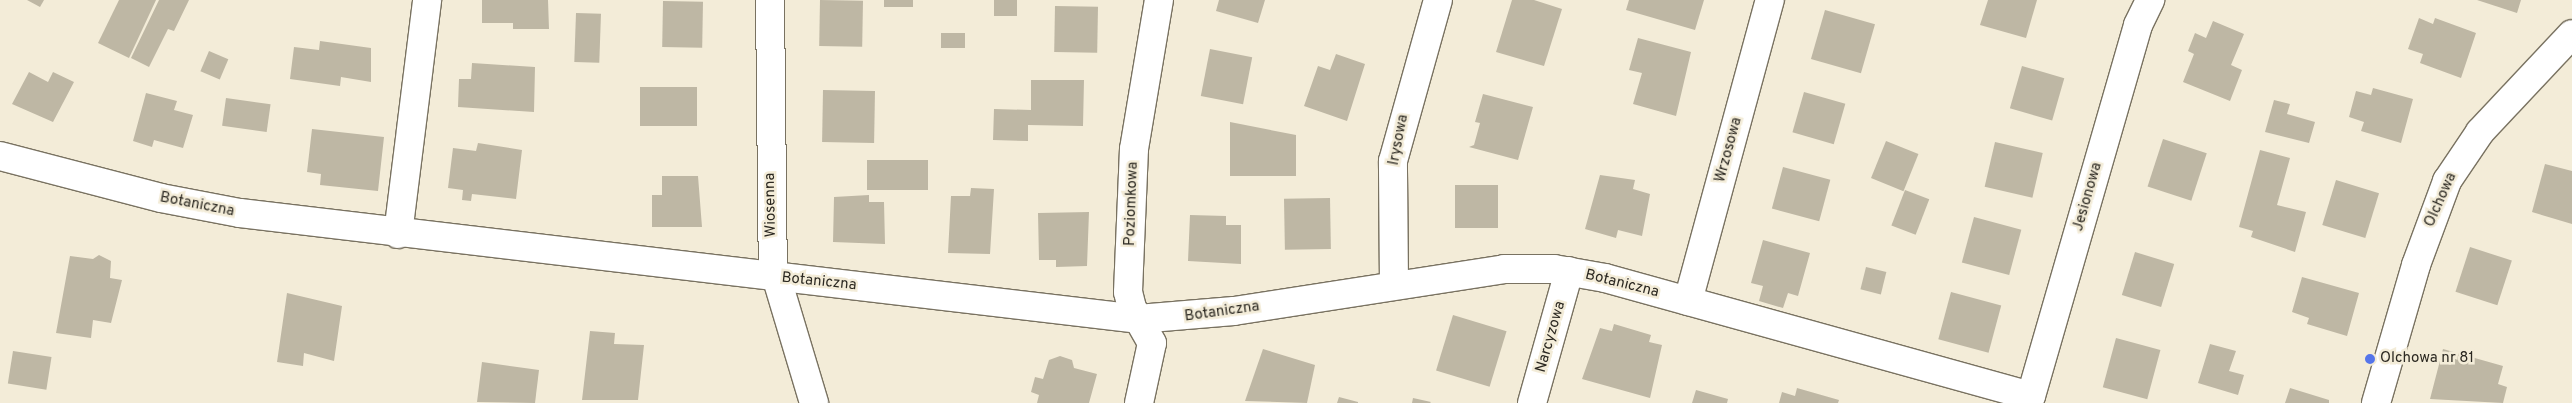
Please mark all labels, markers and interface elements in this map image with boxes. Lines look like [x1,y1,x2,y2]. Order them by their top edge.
street label: Irysowa [1385,113,1413,167]
street label: Wrzosowa [1712,115,1746,185]
street label: Jesionowa [2070,161,2106,233]
street label: Poziomkowa [1122,162,1142,246]
street label: Olchowa [2421,170,2461,230]
street label: Wiosenna [761,172,781,238]
street label: Botaniczna [158,189,236,221]
street label: Botaniczna [1583,266,1661,302]
street label: Botaniczna [781,269,857,295]
street label: Botaniczna [1183,298,1261,326]
street label: Narcyzowa [1532,299,1570,375]
place label: Olchowa nr 81 [2380,350,2474,368]
marker: Olchowa nr 81 [2364,353,2376,365]

